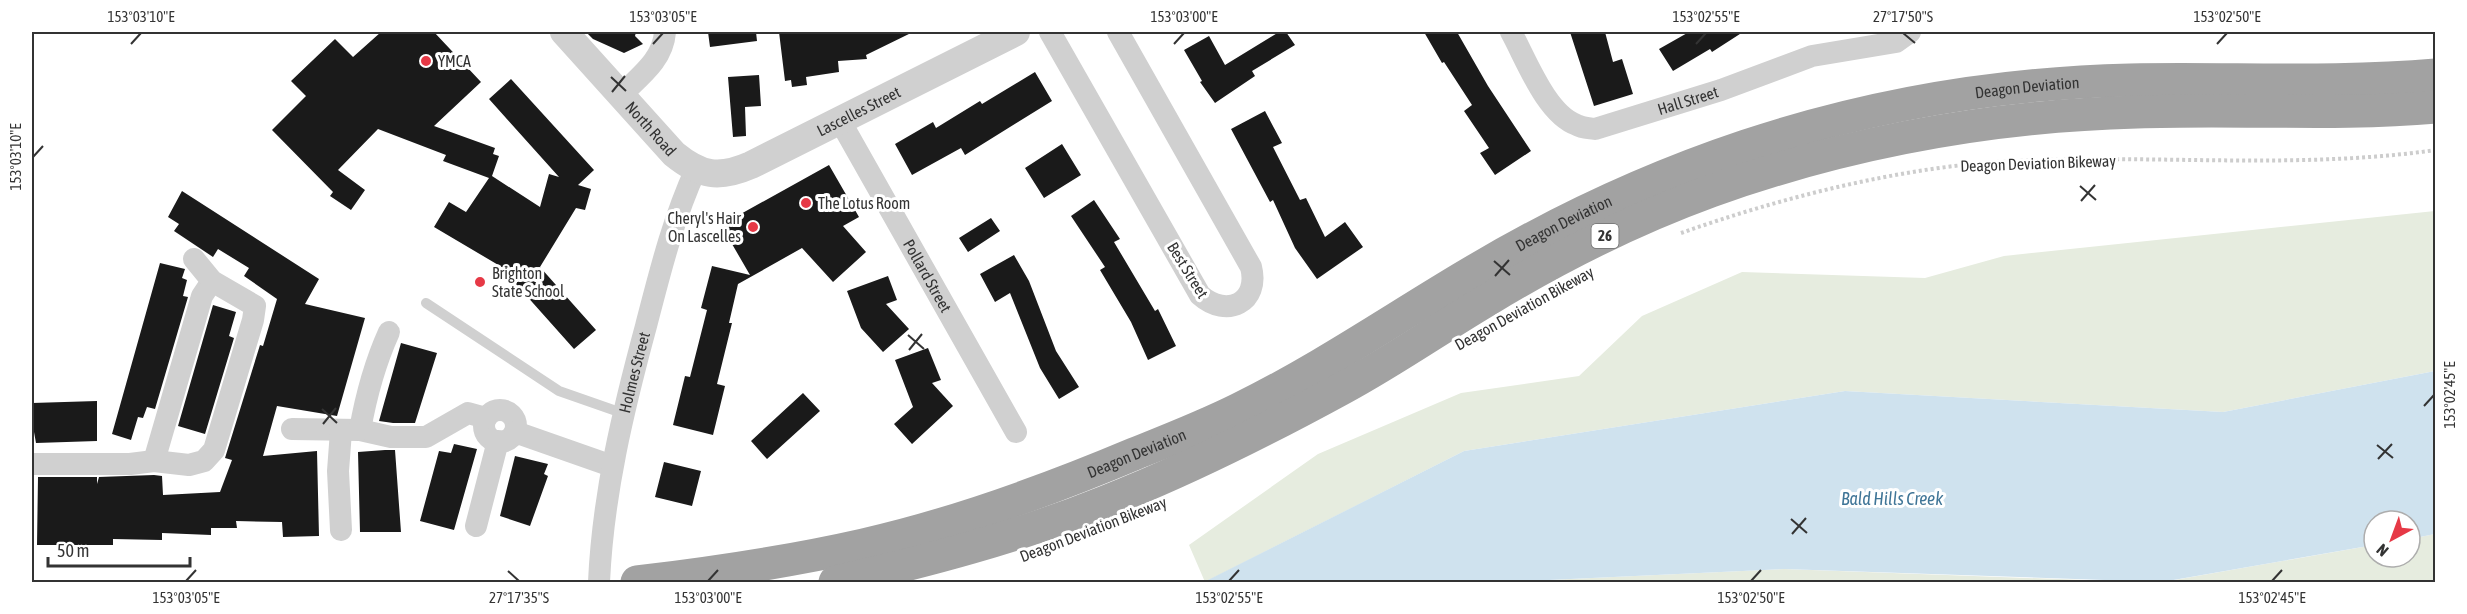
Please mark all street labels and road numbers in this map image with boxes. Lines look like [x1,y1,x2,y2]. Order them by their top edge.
street label: Deagon Deviation [1974,73,2080,102]
street label: Lascelles Street [814,82,904,140]
street label: Hall Street [1655,82,1721,118]
street label: North Road [622,98,680,159]
street label: Deagon Deviation Bikeway [1960,151,2117,176]
street label: Deagon Deviation [1512,191,1614,255]
road number: 26 [1592,224,1618,248]
street label: Pollard Street [900,236,956,316]
street label: Best Street [1164,239,1212,302]
street label: Deagon Deviation Bikeway [1452,262,1597,355]
street label: Holmes Street [615,329,653,415]
street label: Deagon Deviation [1084,425,1189,481]
street label: Deagon Deviation Bikeway [1017,493,1170,566]

